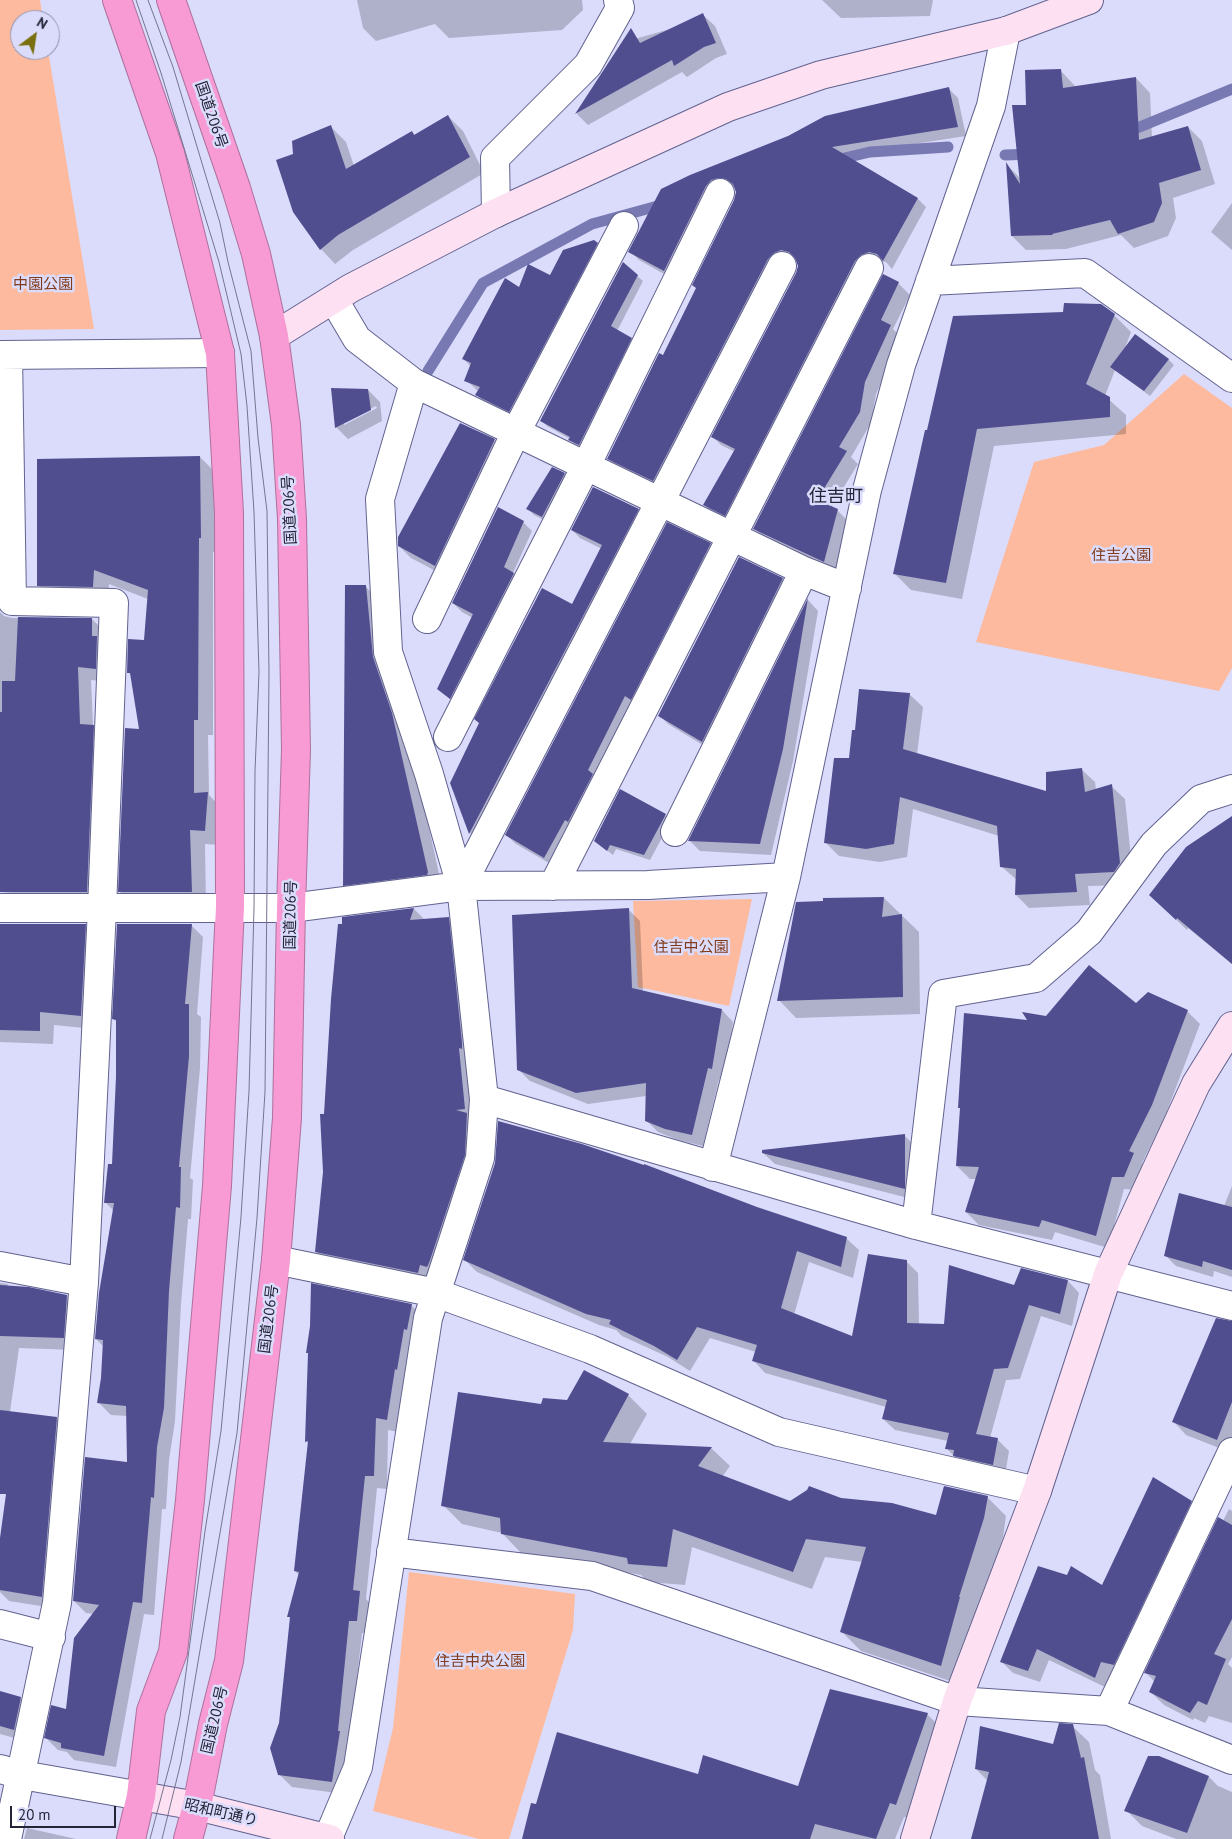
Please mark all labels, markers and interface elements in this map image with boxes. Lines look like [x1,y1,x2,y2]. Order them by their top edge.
north arrow [10,10,60,60]
text: N [34,13,51,33]
street label: 国道206号 [191,79,231,151]
park label: 中園公園 [13,276,73,294]
street label: 国道206号 [279,475,301,545]
district label: 住吉町 [809,486,863,508]
park label: 住吉公園 [1091,547,1151,565]
street label: 国道206号 [281,880,301,950]
park label: 住吉中公園 [654,939,728,957]
street label: 国道206号 [256,1283,282,1355]
park label: 住吉中央公園 [435,1653,525,1671]
street label: 国道206号 [198,1684,232,1756]
scale bar [12,1796,119,1828]
street label: 昭和町通り [182,1796,260,1830]
text: 20 m [18,1805,51,1824]

